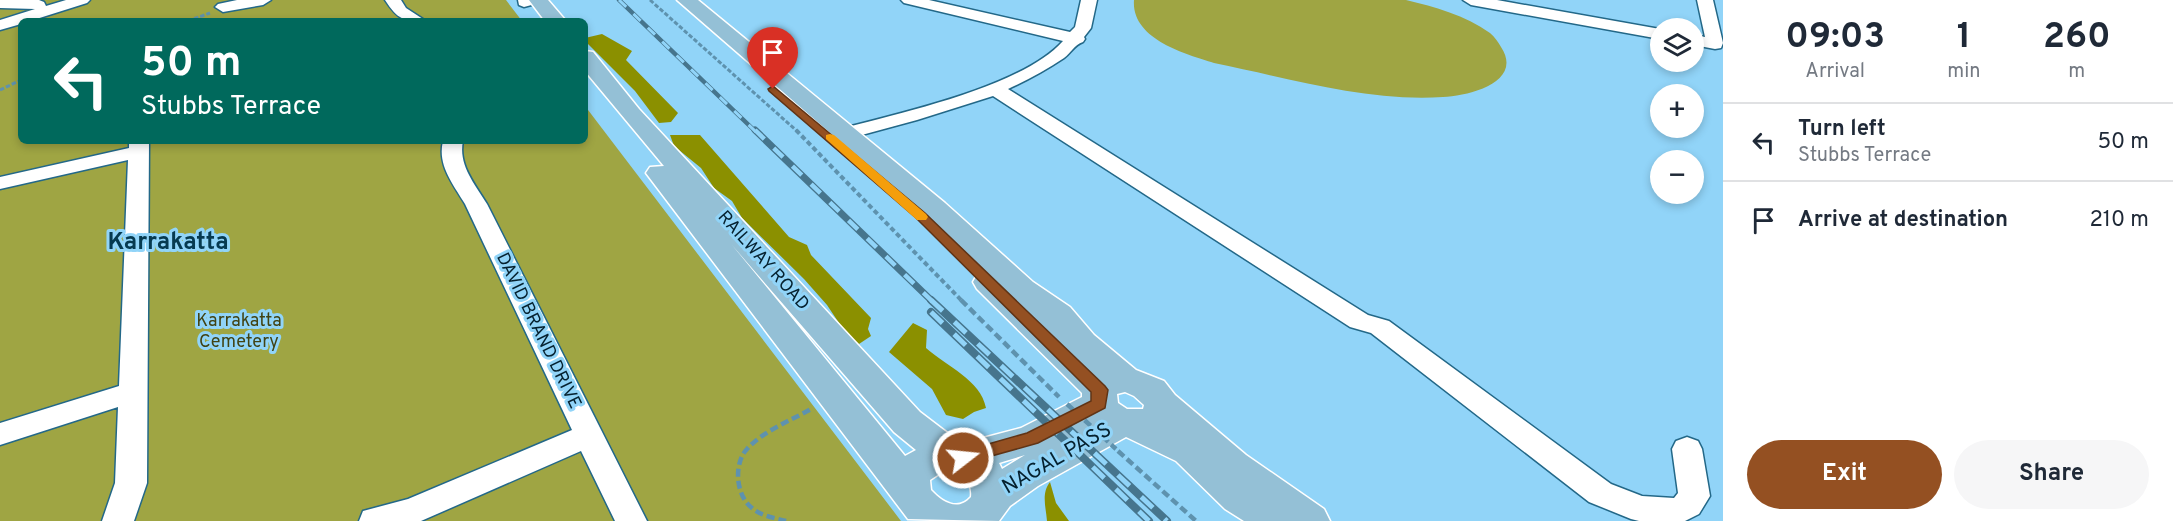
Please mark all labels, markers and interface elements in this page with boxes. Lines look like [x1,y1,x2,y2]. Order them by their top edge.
text: 09:03 [1785,15,1885,61]
text: 1 [1957,15,1971,61]
text: 260 [2043,15,2111,61]
map controls [1650,18,1704,204]
button: layers [1650,18,1704,72]
pin [747,27,798,89]
icon: arrive [756,36,789,69]
text: 50 m [141,38,242,91]
icon: left [42,42,120,120]
text: Arrival [1805,59,1865,85]
text: min [1947,59,1981,85]
text: m [2068,59,2085,85]
button: + [1650,84,1704,138]
text: Stubbs Terrace [141,90,321,124]
text: Turn left [1798,116,1886,143]
icon: left [1747,126,1780,159]
text: 50 m [2097,129,2149,156]
text: Stubbs Terrace [1798,143,1931,169]
button: − [1650,150,1704,204]
icon: arrive [1747,204,1780,237]
street label: RAILWAY ROAD [712,206,814,316]
text: Arrive at destination [1798,207,2008,234]
text: 210 m [2089,207,2149,234]
district label: Karrakatta [108,228,229,258]
street label: DAVID BRAND DRIVE [490,249,586,413]
park label: Karrakatta Cemetery [196,310,282,354]
street label: NAGAL PASS [997,417,1117,501]
position arrow [931,426,995,490]
button: Exit [1747,440,1942,509]
button: Share [1954,440,2149,509]

